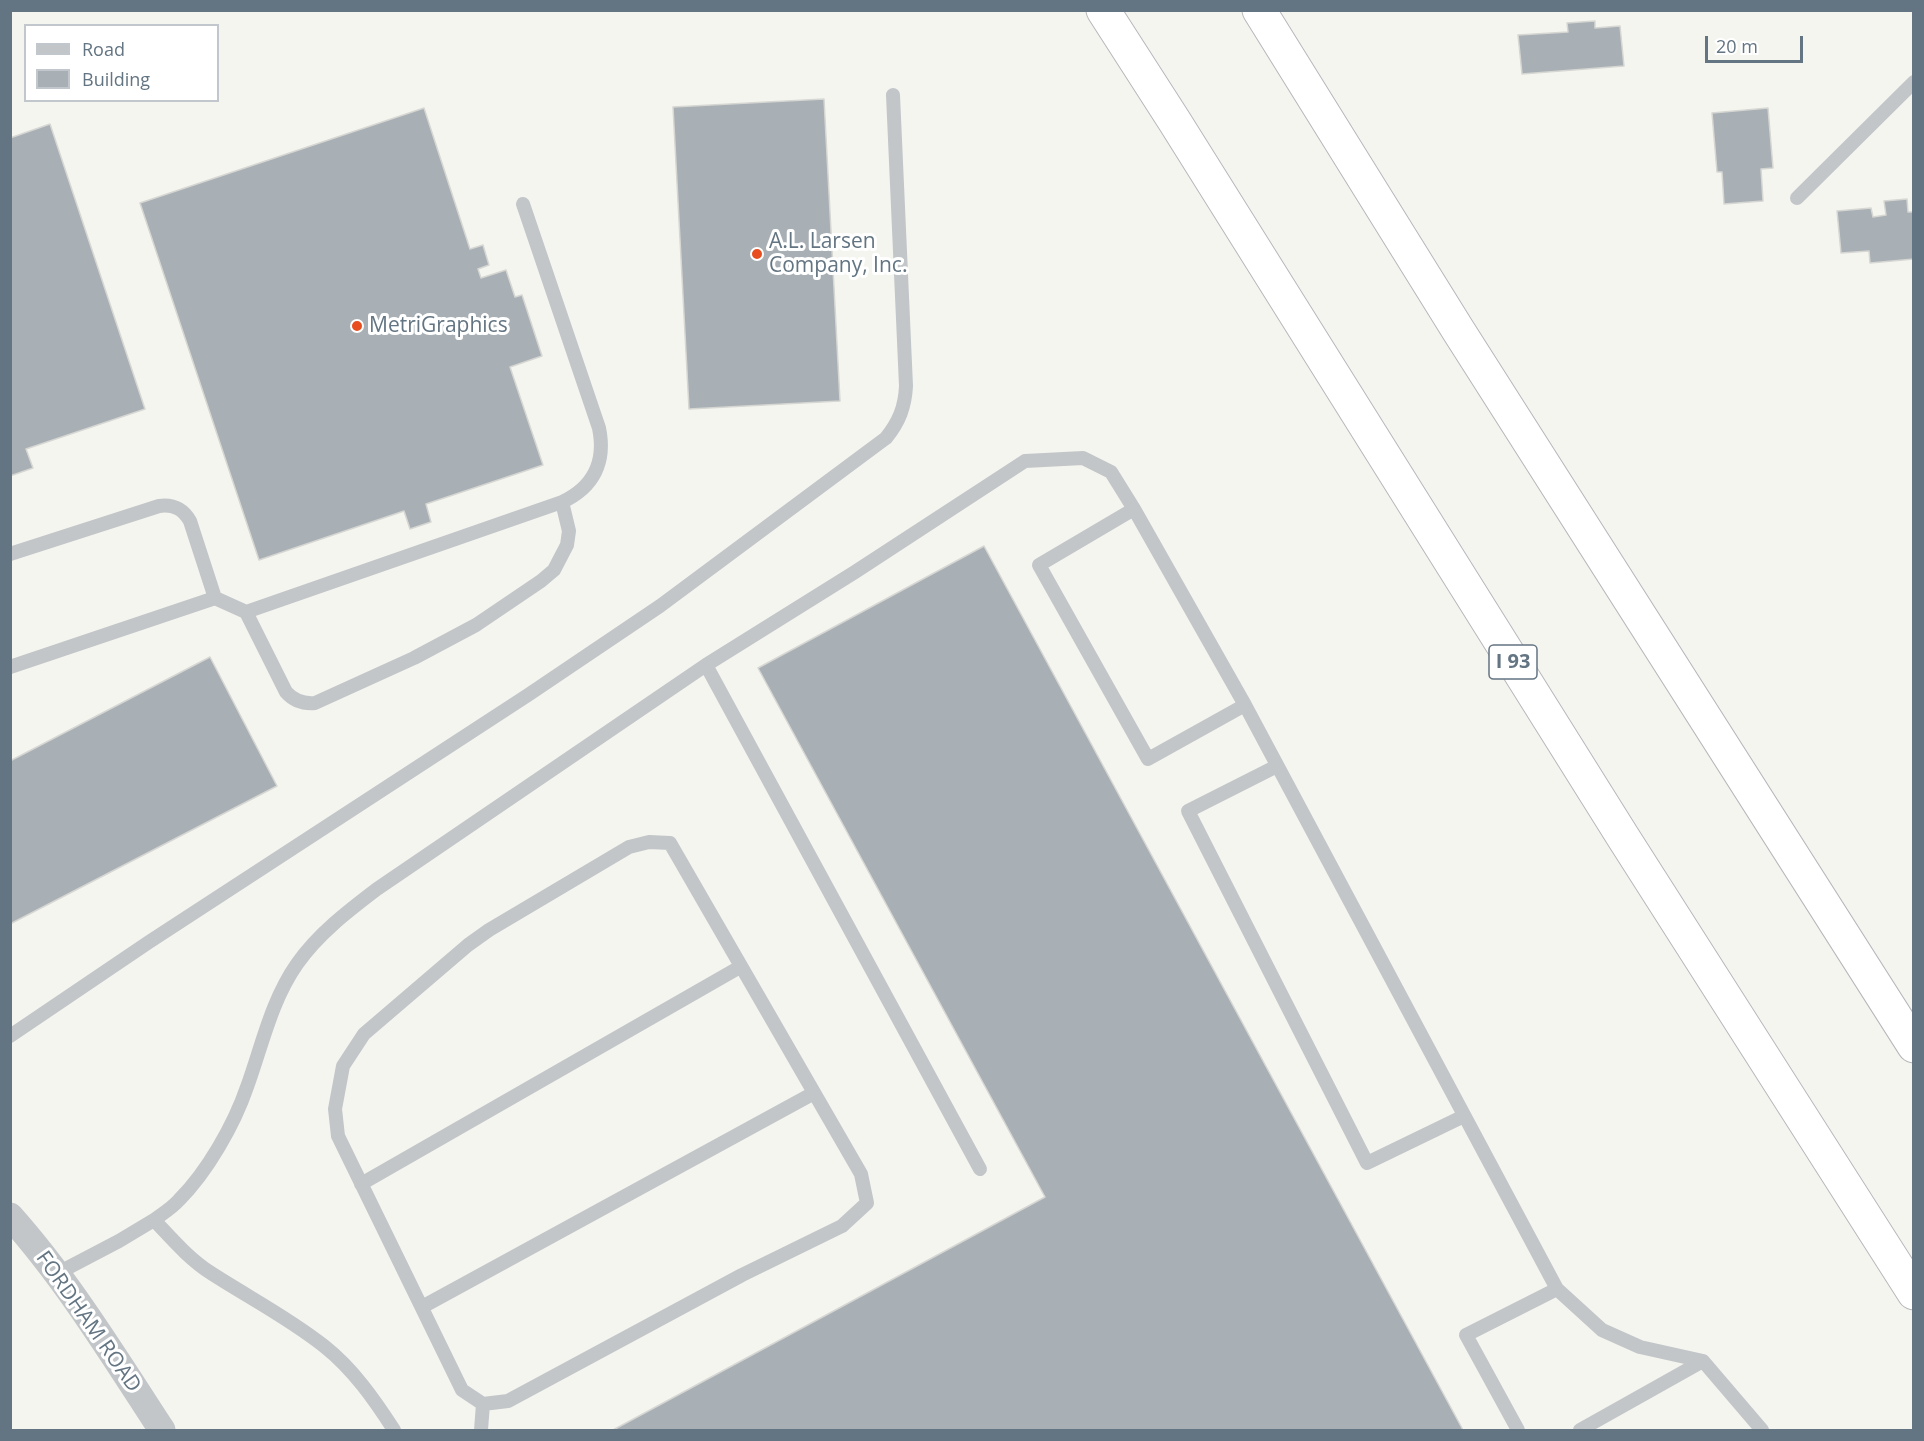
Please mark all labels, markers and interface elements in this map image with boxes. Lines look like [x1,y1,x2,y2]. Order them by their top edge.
legend [24,24,219,102]
scale bar [1708,24,1806,62]
text: 20 m [1716,34,1758,58]
text: Road [82,37,125,61]
text: Building [82,67,150,91]
place label: A.L. Larsen Company, Inc. [769,229,907,279]
marker: A.L. Larsen Company, Inc. [750,247,764,261]
place label: MetriGraphics [369,313,508,339]
marker: MetriGraphics [350,319,364,333]
road number: I 93 [1489,645,1537,679]
street label: FORDHAM ROAD [30,1247,146,1397]

